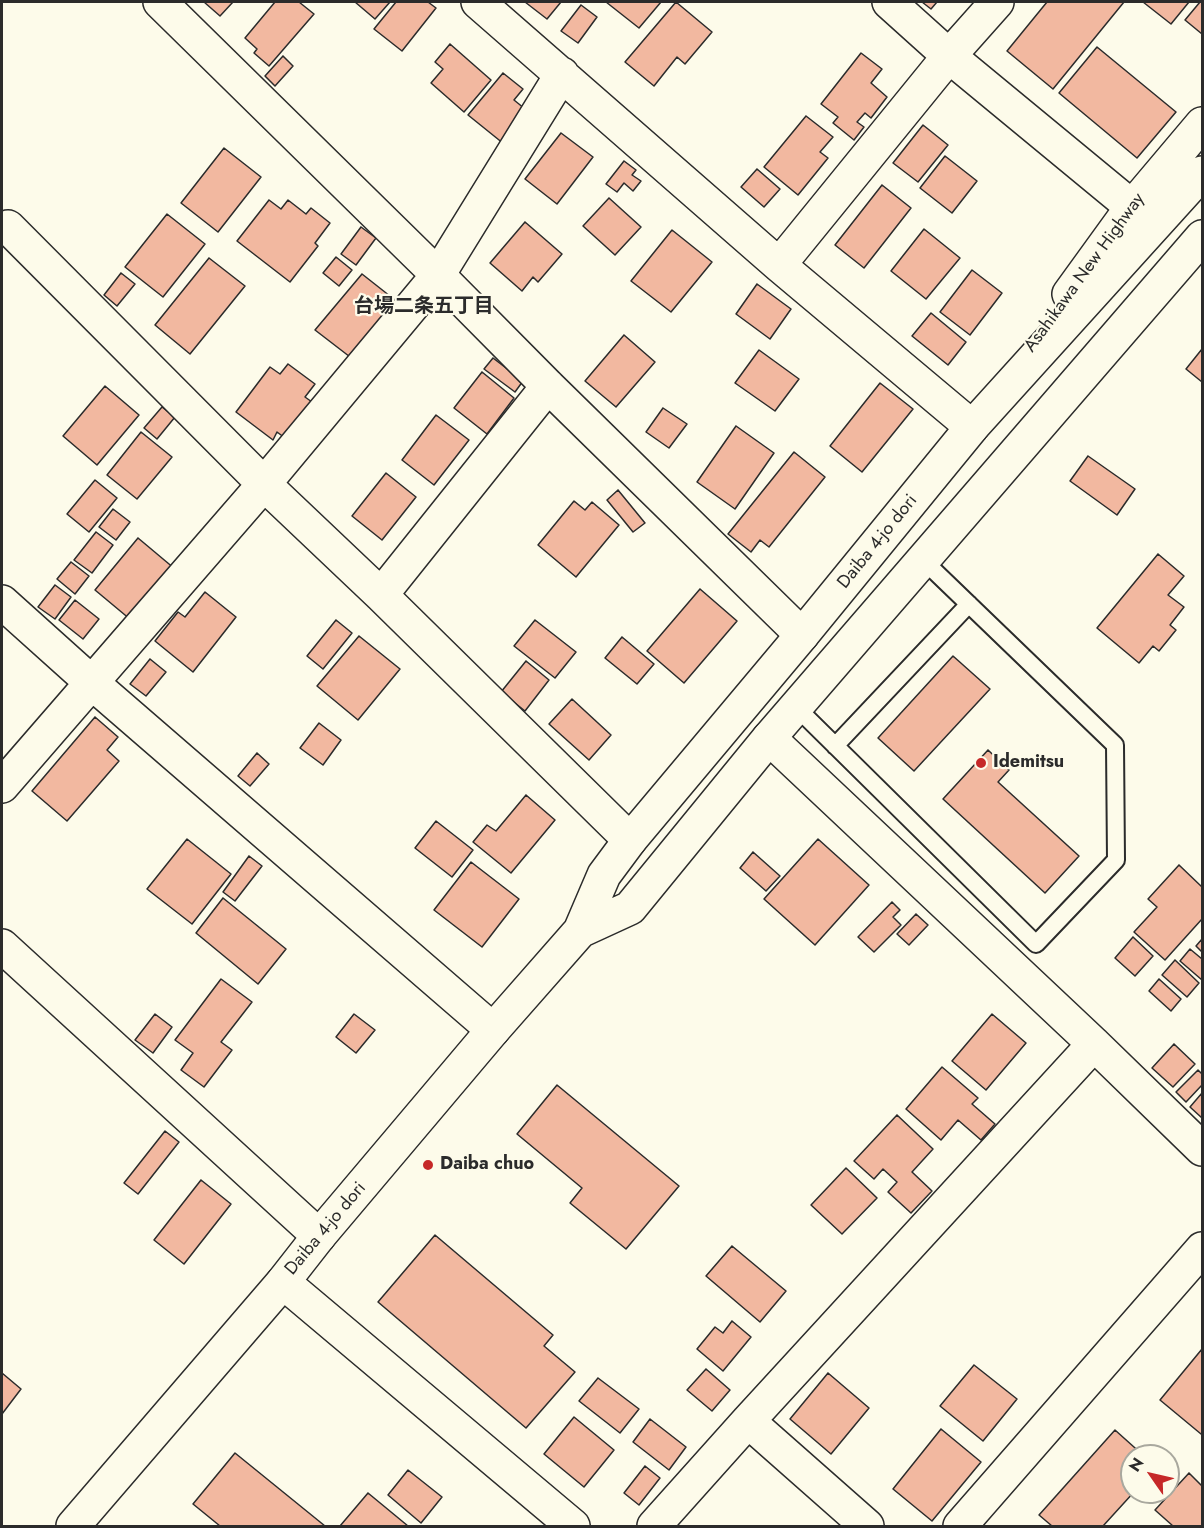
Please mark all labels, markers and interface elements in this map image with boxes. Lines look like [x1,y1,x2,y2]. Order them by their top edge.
street label: Asahikawa New Highway [1020,189,1150,357]
district label: 台場二条五丁目 [354,295,494,319]
street label: Daiba 4-jo dori [833,491,923,593]
place label: Idemitsu [993,752,1064,774]
marker: Idemitsu [974,756,988,770]
place label: Daiba chuo [440,1154,534,1176]
marker: Daiba chuo [421,1158,435,1172]
street label: Daiba 4-jo dori [281,1178,371,1280]
north arrow [1120,1444,1180,1504]
text: N [1123,1453,1149,1476]

